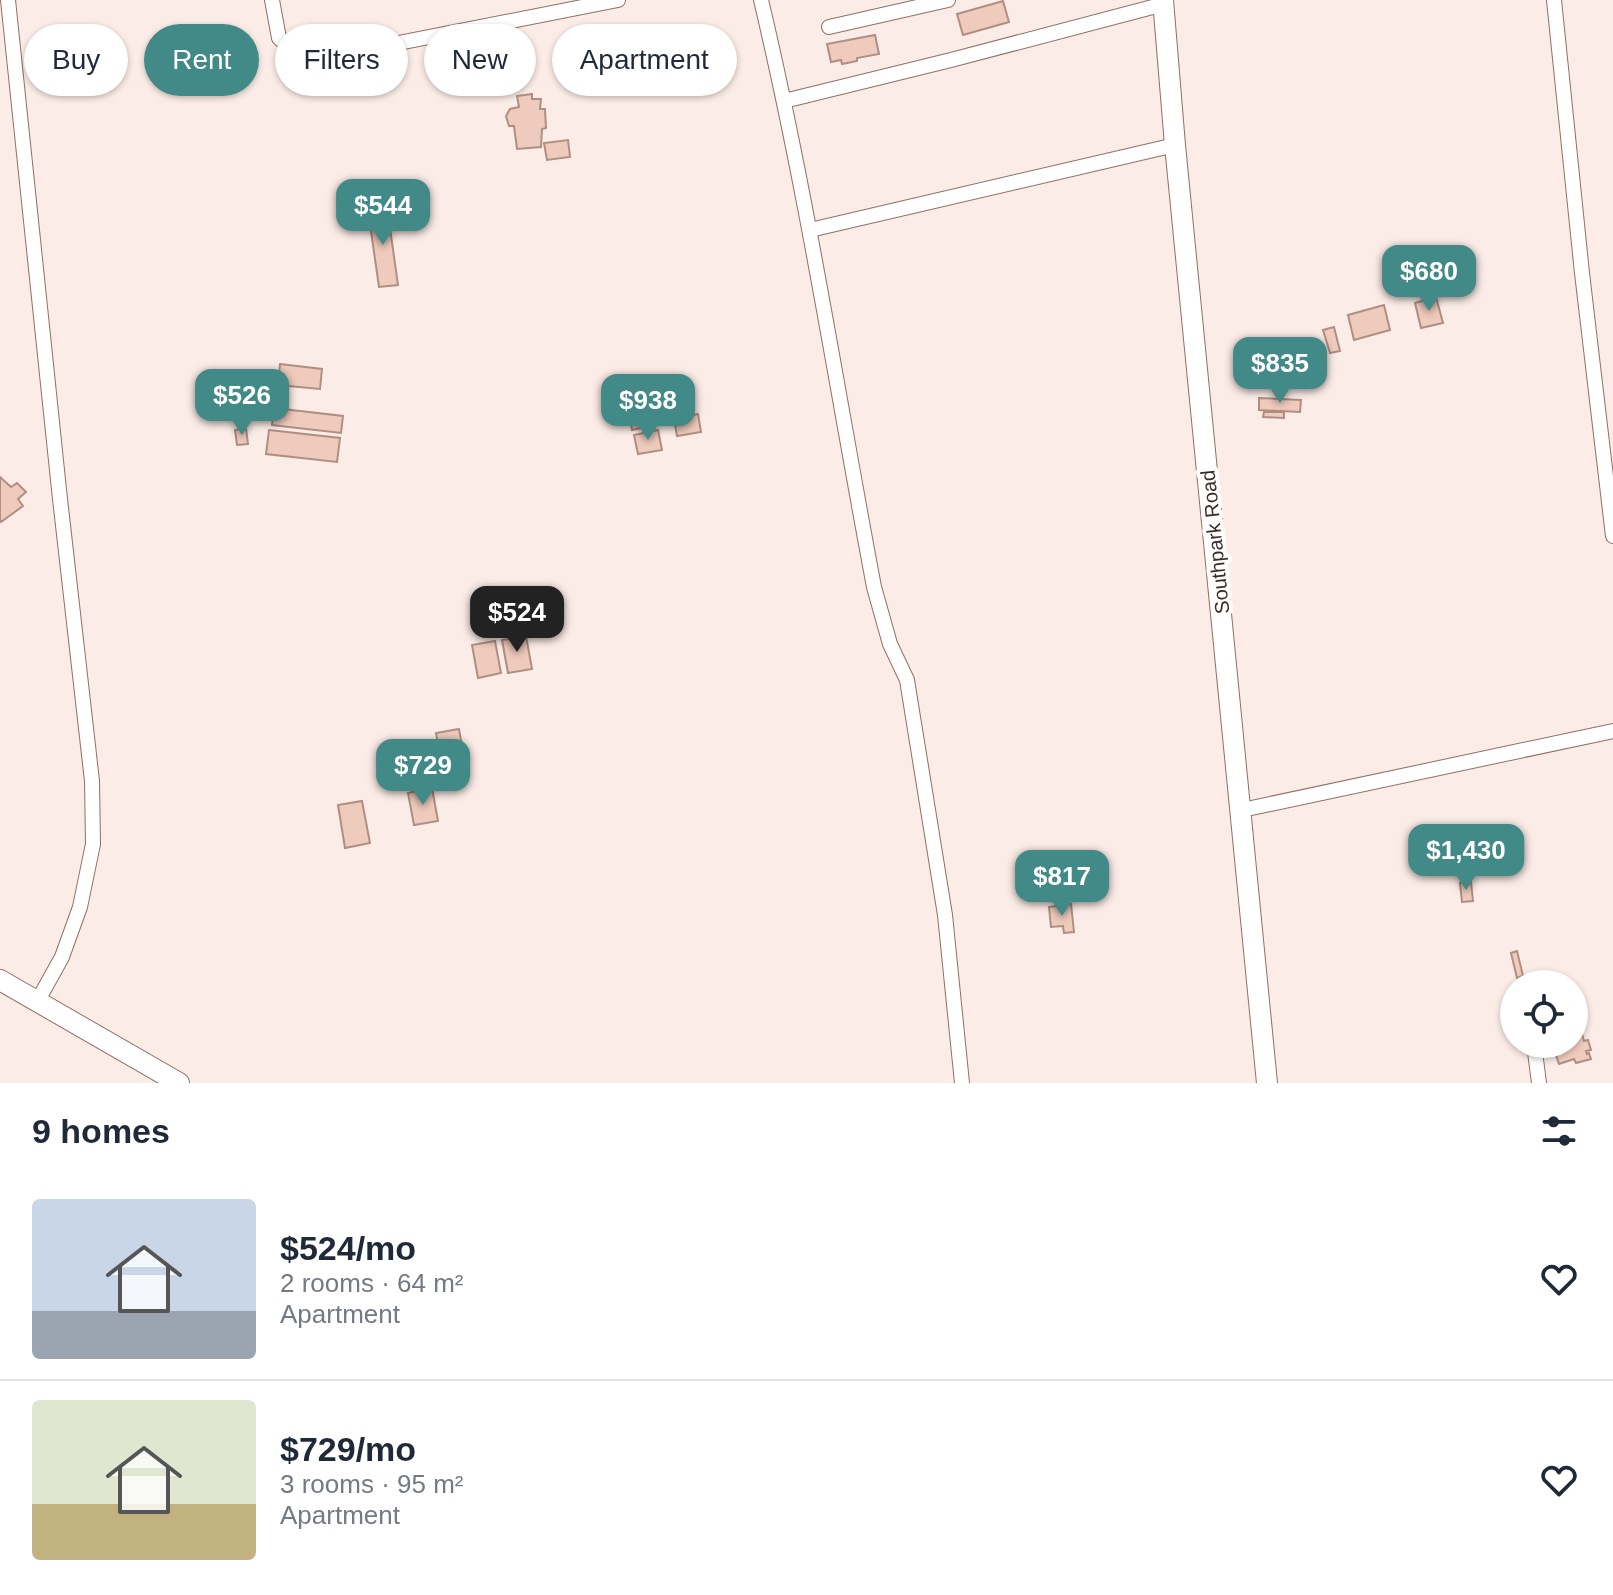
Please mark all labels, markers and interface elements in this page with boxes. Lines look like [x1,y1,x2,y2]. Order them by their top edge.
chip: Buy [24,24,128,96]
chip: Rent [144,24,259,96]
chip: Filters [275,24,408,96]
chip: New [424,24,536,96]
chip: Apartment [552,24,737,96]
pin: $544 [336,179,430,247]
text: $544 [354,190,412,220]
pin: $680 [1382,245,1476,313]
text: $680 [1400,256,1458,286]
pin: $835 [1233,337,1327,405]
text: $835 [1251,348,1309,378]
pin: $526 [195,369,289,437]
pin: $938 [601,374,695,442]
text: $526 [213,380,271,410]
text: $938 [619,385,677,415]
street label: Southpark Road [1197,469,1233,615]
pin: $524 [470,586,564,654]
text: $524 [488,597,546,627]
pin: $729 [376,739,470,807]
text: $729 [394,750,452,780]
pin: $1,430 [1401,824,1531,892]
text: $1,430 [1426,835,1506,865]
pin: $817 [1015,850,1109,918]
text: $817 [1033,861,1091,891]
map controls [1500,970,1588,1058]
button: locate [1500,970,1588,1058]
icon: filters [1537,1109,1581,1153]
text: 9 homes [32,1112,170,1150]
text: $524/mo [280,1229,416,1267]
icon: home [96,1231,192,1327]
icon: heart [1537,1257,1581,1301]
text: 2 rooms · 64 m² [280,1268,464,1298]
text: Apartment [280,1299,400,1329]
text: $729/mo [280,1430,416,1468]
icon: home [96,1432,192,1528]
icon: heart [1537,1458,1581,1502]
text: 3 rooms · 95 m² [280,1469,464,1499]
text: Apartment [280,1500,400,1530]

